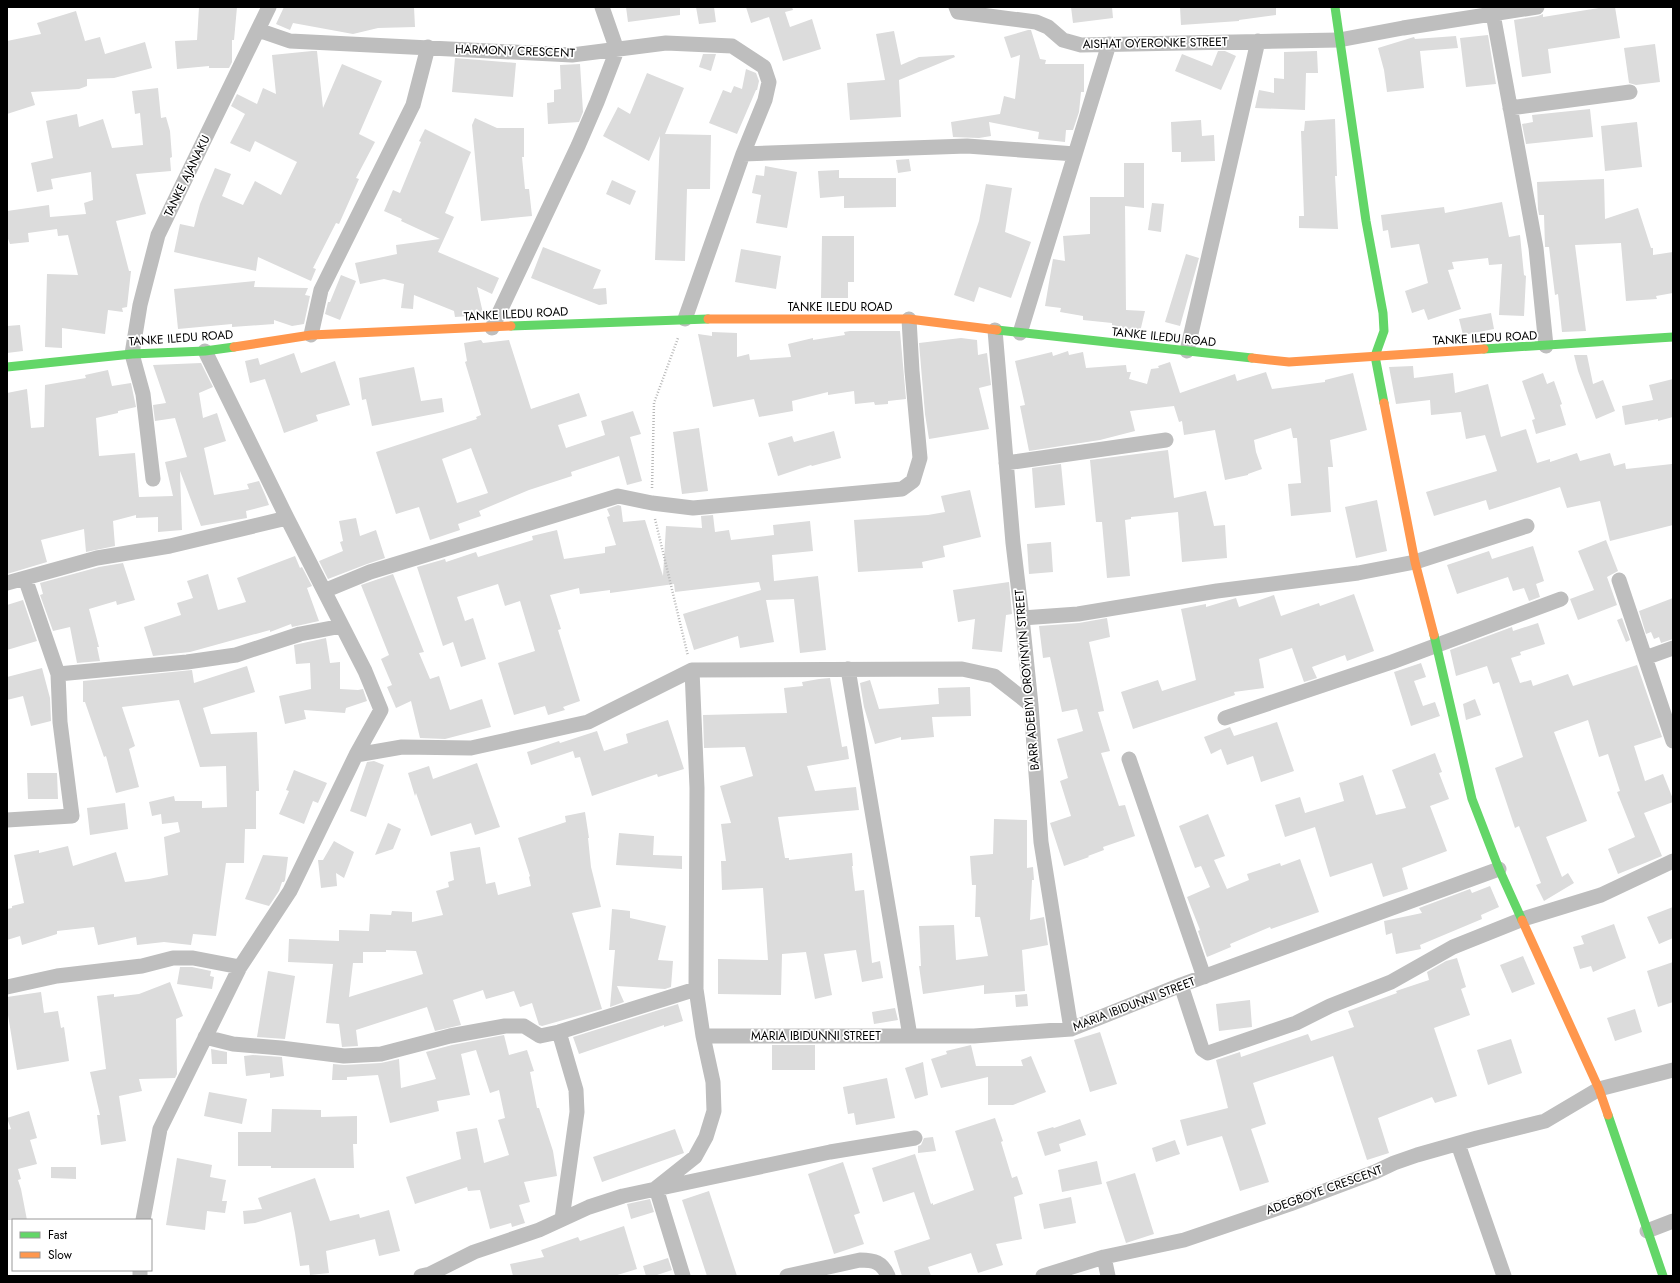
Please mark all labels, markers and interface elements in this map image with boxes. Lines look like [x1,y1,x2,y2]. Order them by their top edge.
street label: AISHAT OYERONKE STREET [1082,33,1228,53]
street label: HARMONY CRESCENT [455,40,576,62]
street label: TANKE AJANAKU [159,132,215,220]
street label: TANKE ILEDU ROAD [788,298,892,316]
street label: TANKE ILEDU ROAD [463,302,569,326]
street label: TANKE ILEDU ROAD [1111,323,1217,351]
street label: TANKE ILEDU ROAD [128,325,234,351]
street label: TANKE ILEDU ROAD [1432,326,1538,350]
street label: BARR ADEBIYI OROYINYIN STREET [1010,588,1044,771]
street label: MARIA IBIDUNNI STREET [1070,972,1198,1036]
street label: MARIA IBIDUNNI STREET [751,1027,881,1045]
street label: ADEGBOYE CRESCENT [1263,1160,1385,1219]
legend [12,1219,152,1271]
text: Fast [48,1226,67,1244]
text: Slow [48,1246,73,1264]

